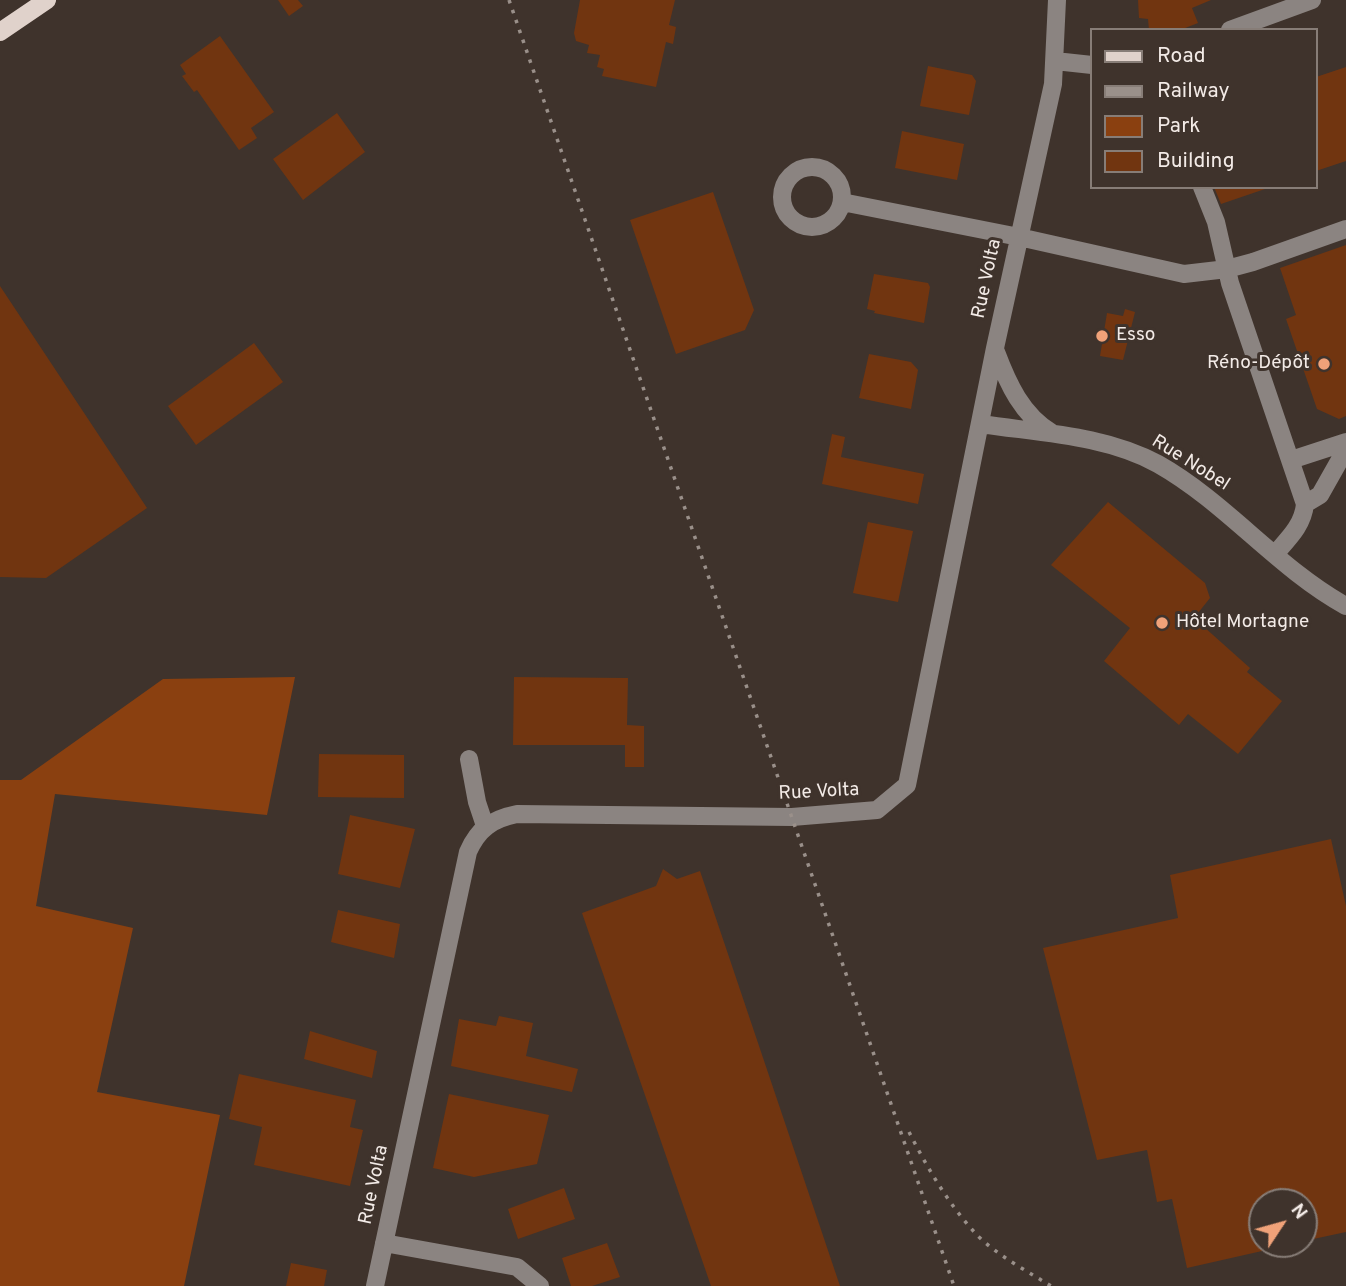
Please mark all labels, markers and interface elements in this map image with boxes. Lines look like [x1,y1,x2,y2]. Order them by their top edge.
legend [1090,28,1318,189]
text: Road [1157,43,1206,70]
text: Railway [1157,78,1230,105]
text: Park [1157,113,1200,140]
text: Building [1157,148,1235,175]
street label: Rue Volta [968,237,1008,321]
place label: Esso [1116,325,1155,347]
marker: Esso [1094,328,1110,344]
place label: Réno-Dépôt [1207,353,1310,375]
marker: Réno-Dépôt [1316,356,1332,372]
street label: Rue Nobel [1147,431,1233,497]
place label: Hôtel Mortagne [1176,612,1309,634]
marker: Hôtel Mortagne [1154,615,1170,631]
street label: Rue Volta [778,780,860,806]
street label: Rue Volta [355,1143,395,1227]
north arrow [1248,1188,1318,1258]
text: N [1285,1199,1312,1224]

